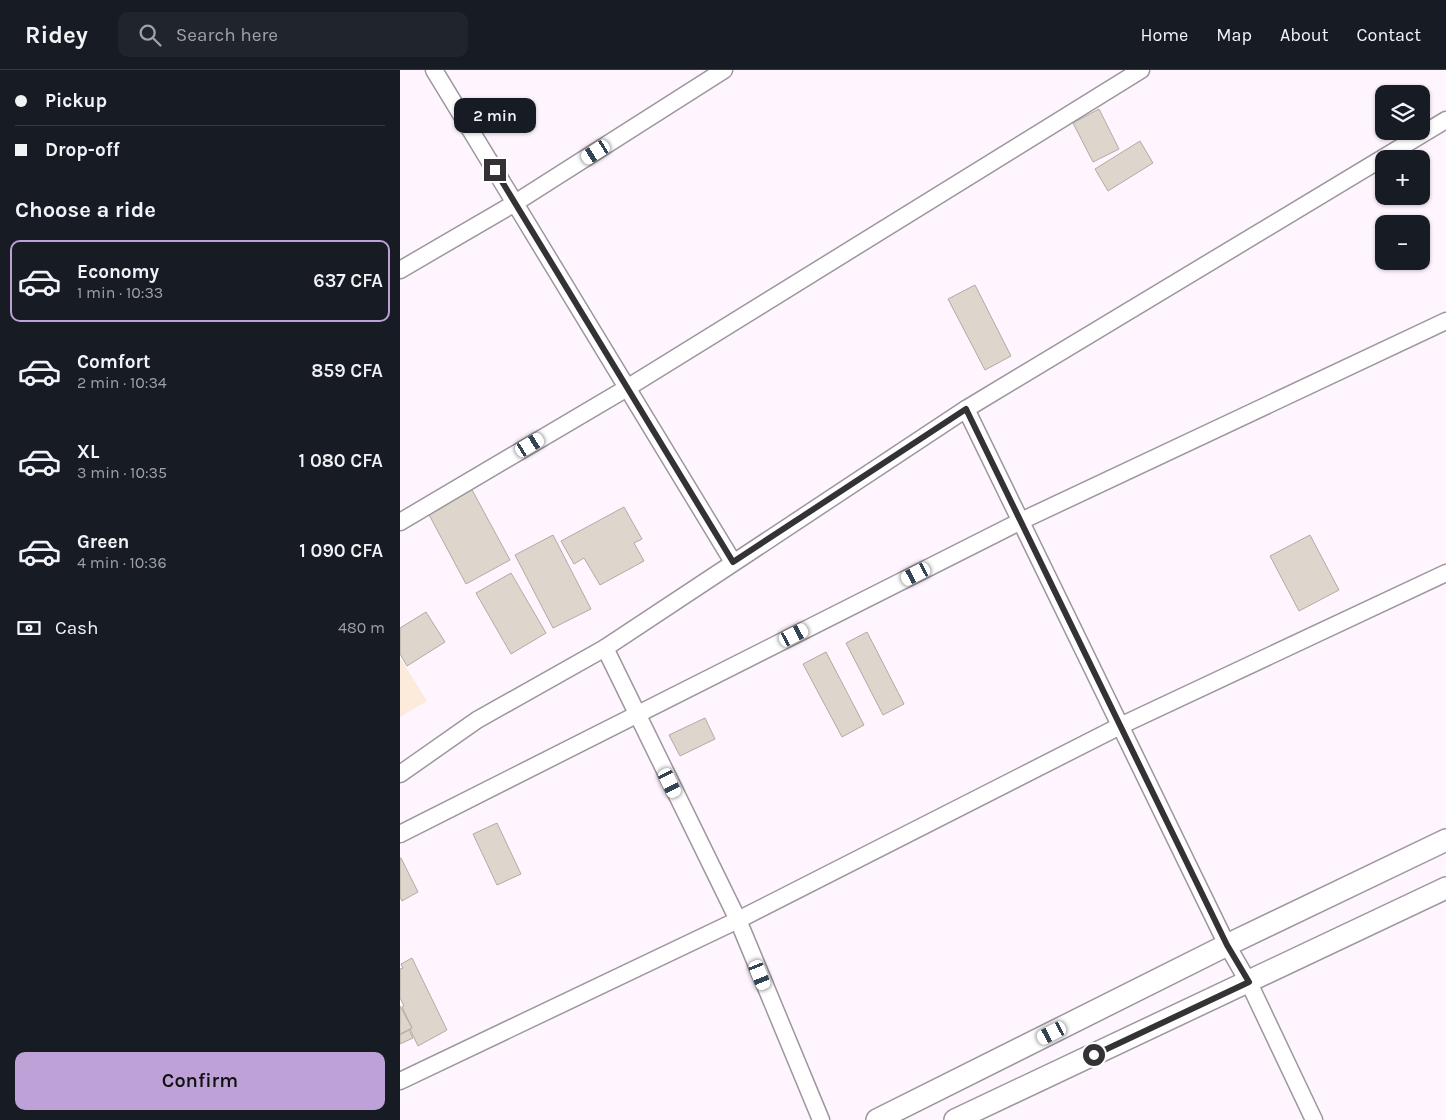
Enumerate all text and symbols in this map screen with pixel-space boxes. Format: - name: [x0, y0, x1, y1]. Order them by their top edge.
- search box: [118, 12, 468, 57]
- text: Ridey: [25, 21, 88, 49]
- icon: search: [136, 21, 164, 49]
- text: Search here: [176, 24, 278, 46]
- text: Home: [1140, 24, 1188, 46]
- text: Map: [1216, 24, 1252, 46]
- text: About: [1280, 24, 1329, 46]
- text: Contact: [1357, 24, 1421, 46]
- map controls: [1375, 85, 1430, 270]
- button: layers: [1375, 85, 1430, 140]
- text: Pickup: [45, 90, 107, 112]
- callout: 2 min: [454, 98, 536, 132]
- text: 2 min: [473, 106, 517, 125]
- car: [579, 138, 612, 166]
- text: Drop-off: [45, 139, 120, 161]
- button: +: [1375, 150, 1430, 205]
- route end: [484, 159, 506, 181]
- text: Choose a ride: [15, 197, 156, 223]
- button: −: [1375, 215, 1430, 270]
- icon: car: [17, 259, 62, 304]
- text: Economy: [77, 261, 159, 283]
- text: 637 CFA: [313, 270, 383, 292]
- text: 1 min · 10:33: [77, 283, 163, 302]
- icon: car: [17, 349, 62, 394]
- text: Comfort: [77, 351, 151, 373]
- text: 859 CFA: [311, 360, 383, 382]
- text: 2 min · 10:34: [77, 373, 167, 392]
- car: [513, 431, 546, 459]
- icon: car: [17, 439, 62, 484]
- text: XL: [77, 441, 99, 463]
- text: 1 080 CFA: [299, 450, 383, 472]
- text: 3 min · 10:35: [77, 463, 167, 482]
- icon: car: [17, 529, 62, 574]
- text: Green: [77, 531, 129, 553]
- text: 1 090 CFA: [299, 540, 383, 562]
- text: 4 min · 10:36: [77, 553, 167, 572]
- car: [899, 561, 932, 587]
- icon: cash: [15, 614, 43, 642]
- text: Cash: [55, 617, 99, 639]
- text: 480 m: [338, 618, 385, 637]
- car: [777, 622, 810, 648]
- car: [656, 766, 683, 800]
- car: [747, 958, 772, 992]
- car: [1035, 1020, 1068, 1046]
- route start: [1083, 1044, 1105, 1066]
- button: Confirm: [15, 1052, 385, 1110]

